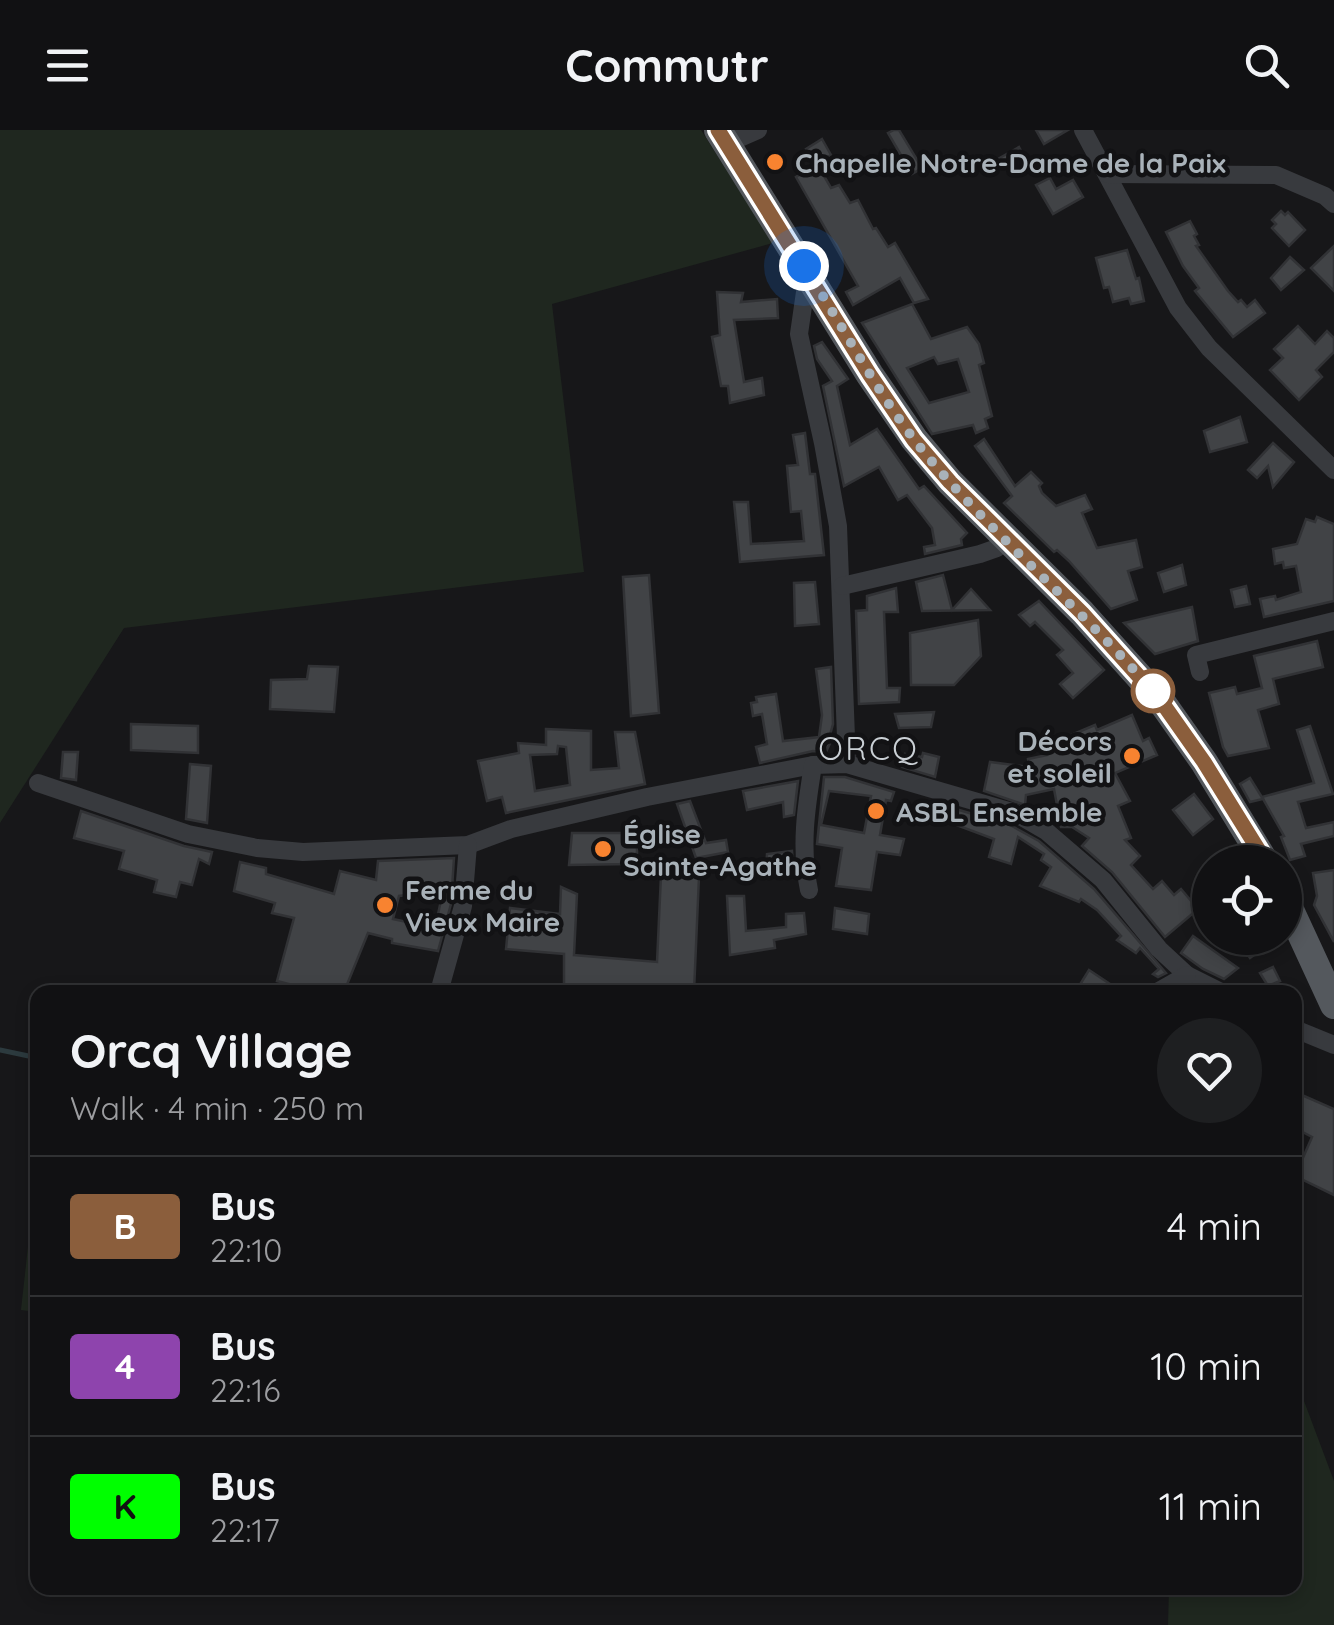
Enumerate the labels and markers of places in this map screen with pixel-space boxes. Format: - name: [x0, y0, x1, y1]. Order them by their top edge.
- place label: Chapelle Notre-Dame de la Paix: [795, 145, 1226, 180]
- marker: Chapelle Notre-Dame de la Paix: [764, 151, 786, 173]
- unlabelled marker: [1132, 670, 1174, 712]
- place label: Décors et soleil: [1007, 723, 1112, 790]
- marker: Décors et soleil: [1121, 745, 1143, 767]
- place label: ASBL Ensemble: [896, 794, 1102, 829]
- marker: ASBL Ensemble: [865, 800, 887, 822]
- place label: Église Sainte-Agathe: [623, 816, 817, 883]
- marker: Église Sainte-Agathe: [592, 838, 614, 860]
- place label: Ferme du Vieux Maire: [405, 872, 560, 939]
- marker: Ferme du Vieux Maire: [374, 894, 396, 916]

